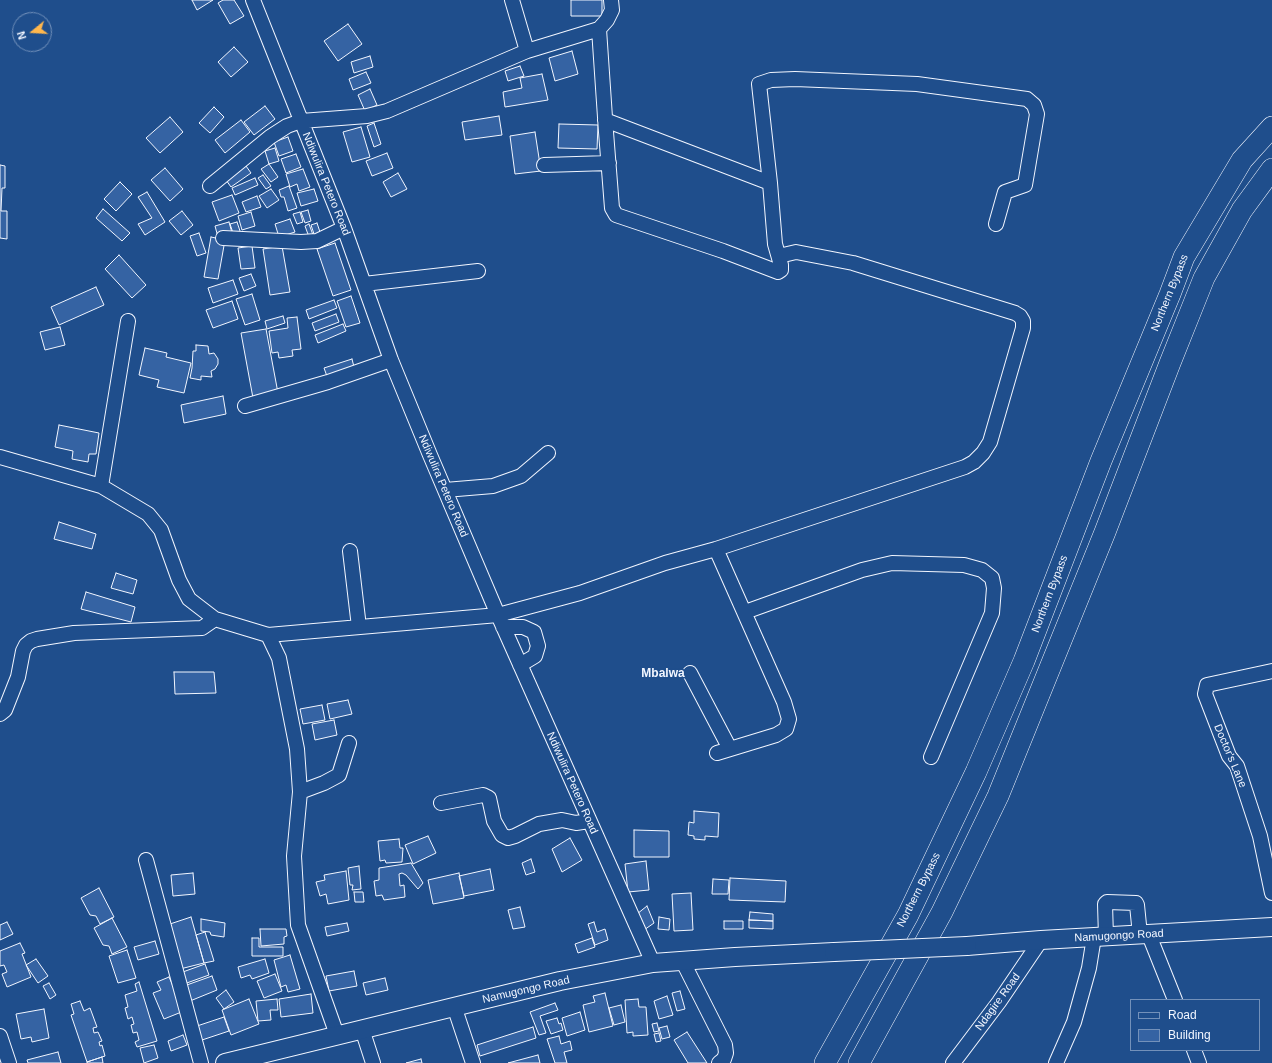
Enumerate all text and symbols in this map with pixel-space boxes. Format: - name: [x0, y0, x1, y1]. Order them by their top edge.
- north arrow: [12, 12, 52, 52]
- text: N: [15, 30, 28, 41]
- street label: Ndiwulira Petero Road: [299, 131, 353, 237]
- street label: Northern Bypass: [1149, 253, 1191, 333]
- street label: Ndiwulira Petero Road: [415, 433, 471, 539]
- street label: Northern Bypass: [1029, 553, 1071, 635]
- district label: Mbalwa: [641, 667, 685, 681]
- street label: Doctor's Lane: [1211, 722, 1249, 790]
- street label: Ndiwulira Petero Road: [544, 730, 600, 836]
- street label: Northern Bypass: [895, 851, 943, 929]
- street label: Namugongo Road: [1074, 927, 1164, 945]
- street label: Ndagire Road: [973, 971, 1023, 1033]
- street label: Namugongo Road: [481, 974, 571, 1006]
- legend: [1130, 999, 1260, 1051]
- text: Road: [1168, 1008, 1197, 1022]
- text: Building: [1168, 1028, 1211, 1042]

